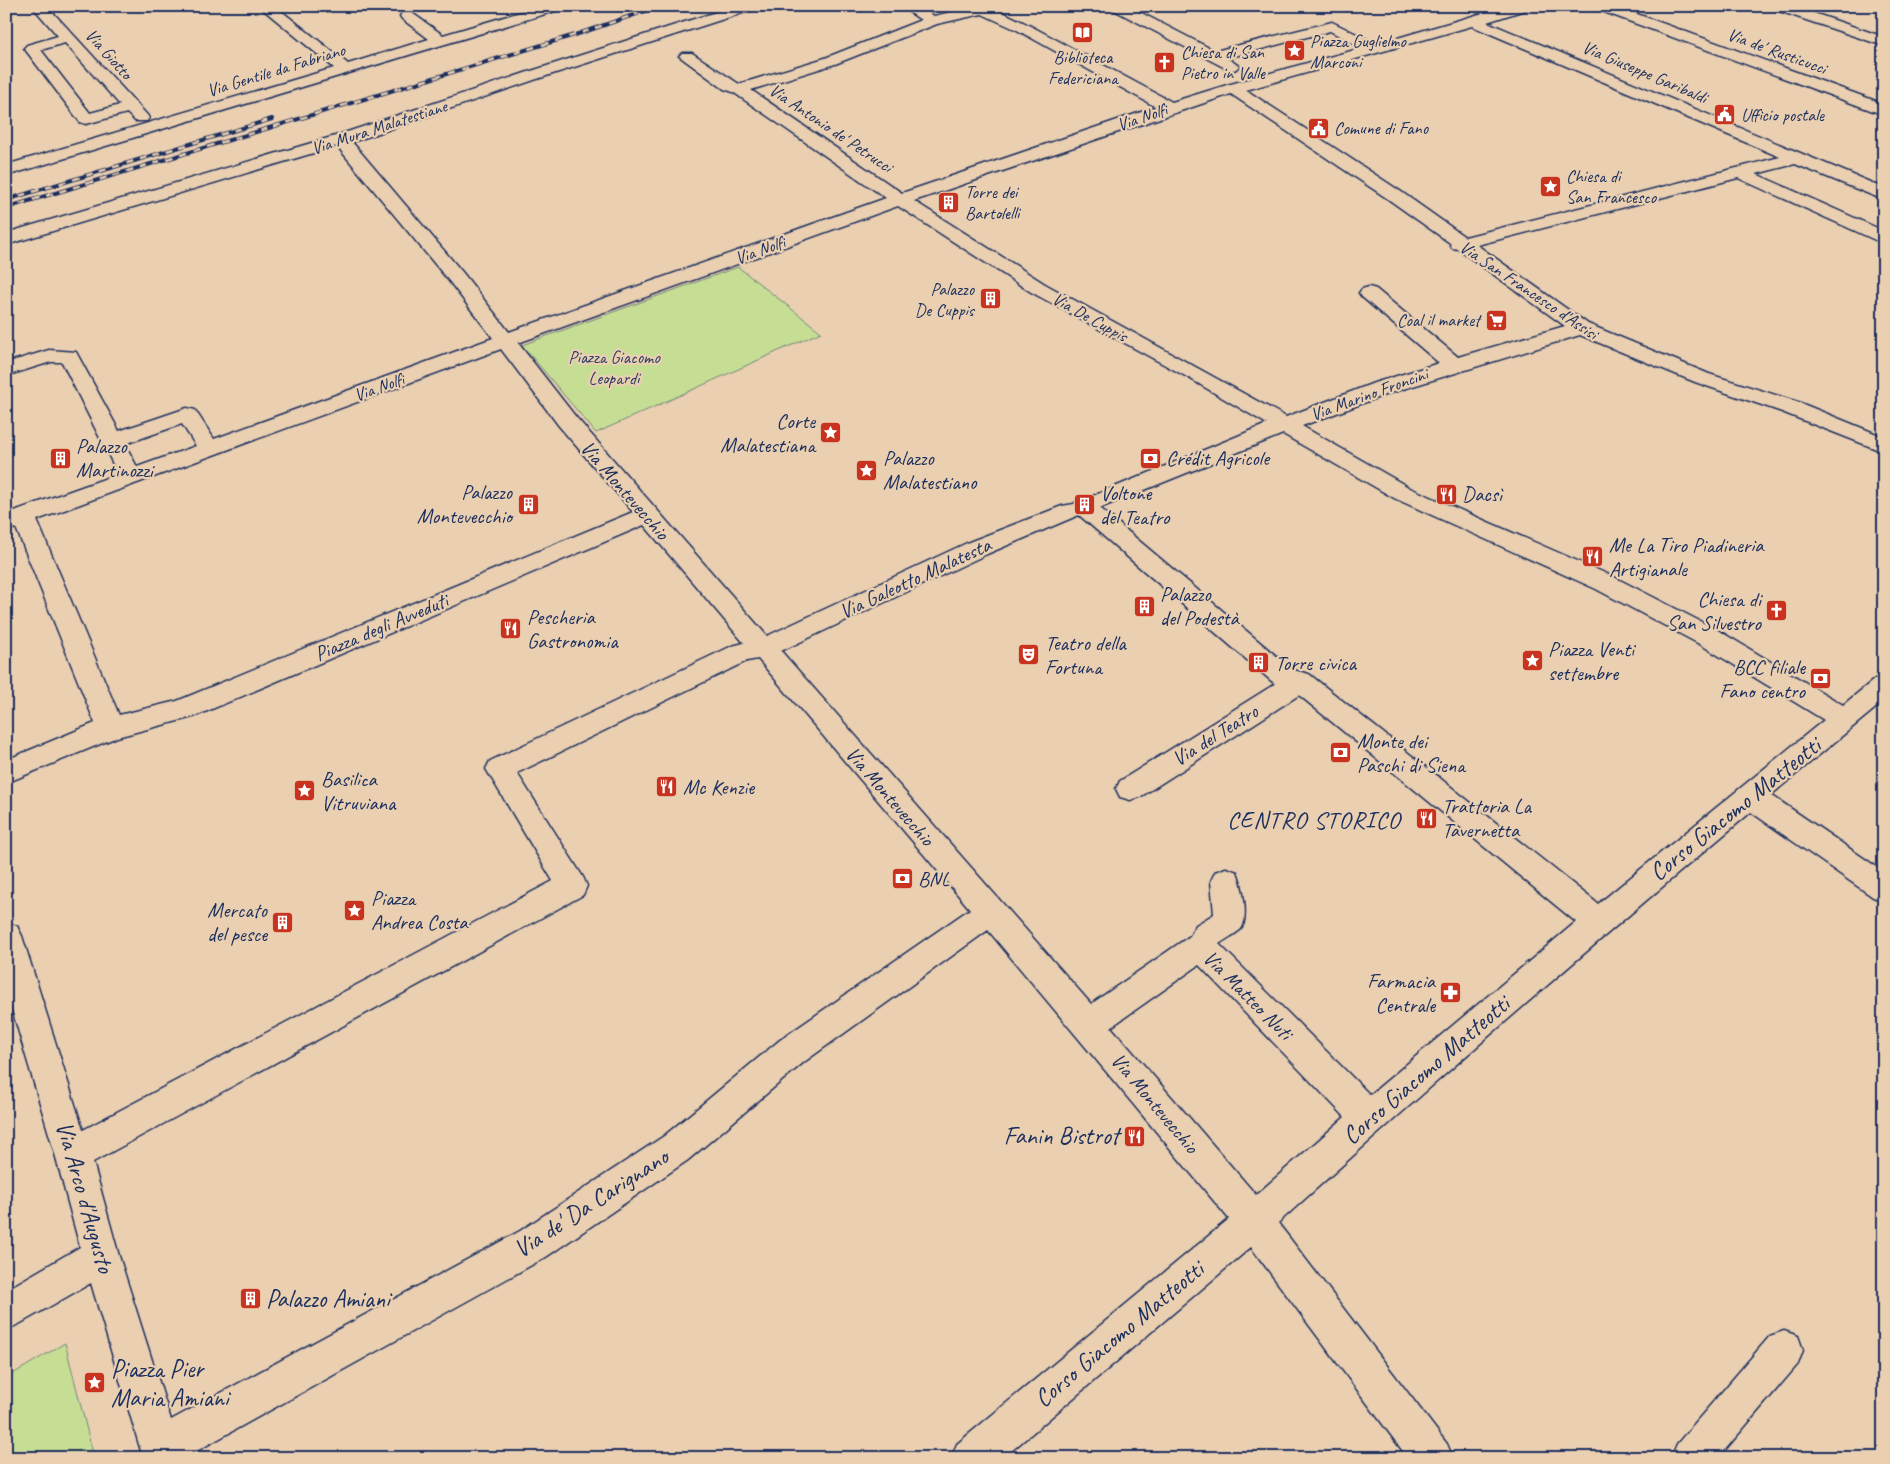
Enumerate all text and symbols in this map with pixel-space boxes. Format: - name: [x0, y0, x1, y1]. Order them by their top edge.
- library icon: Biblioteca Federiciana: [1071, 20, 1095, 44]
- street label: Via de' Rusticucci: [1724, 23, 1832, 80]
- street label: Via Giotto: [81, 24, 139, 85]
- place label: Piazza Guglielmo Marconi: [1310, 30, 1407, 73]
- street label: Via Giuseppe Garibaldi: [1579, 36, 1713, 109]
- street label: Via Gentile da Fabriano: [204, 38, 349, 101]
- place icon: Piazza Guglielmo Marconi: [1282, 39, 1306, 63]
- place label: Chiesa di San Pietro in Valle: [1181, 41, 1266, 84]
- place label: Biblioteca Federiciana: [1048, 46, 1119, 89]
- church icon: Chiesa di San Pietro in Valle: [1153, 50, 1177, 74]
- street label: Via Antonio de' Petrucci: [765, 79, 899, 179]
- street label: Via Mura Malatestiane: [308, 94, 451, 159]
- street label: Via Nolfi: [1114, 98, 1172, 136]
- public building icon: Ufficio postale: [1713, 103, 1737, 127]
- place label: Ufficio postale: [1741, 104, 1825, 126]
- public building icon: Comune di Fano: [1306, 116, 1330, 140]
- place label: Comune di Fano: [1334, 117, 1430, 139]
- place label: Chiesa di San Francesco: [1566, 165, 1658, 208]
- place icon: Chiesa di San Francesco: [1538, 174, 1562, 198]
- place label: Torre dei Bartolelli: [965, 181, 1022, 224]
- building icon: Torre dei Bartolelli: [937, 190, 961, 214]
- street label: Via Nolfi: [732, 230, 790, 269]
- street label: Via San Francesco d'Assisi: [1456, 236, 1604, 346]
- place label: Palazzo De Cuppis: [915, 278, 976, 321]
- building icon: Palazzo De Cuppis: [978, 287, 1002, 311]
- street label: Via De Cuppis: [1048, 287, 1133, 348]
- supermarket icon: Coal il market: [1484, 308, 1508, 332]
- place label: Coal il market: [1397, 309, 1483, 331]
- park label: Piazza Giacomo Leopardi: [568, 346, 661, 389]
- street label: Via Marino Froncini: [1307, 362, 1433, 425]
- street label: Via Nolfi: [351, 367, 409, 406]
- place label: Corte Malatestiana: [720, 408, 817, 458]
- place icon: Corte Malatestiana: [819, 421, 843, 445]
- place label: Palazzo Martinozzi: [76, 433, 156, 483]
- street label: Via Montevecchio: [575, 435, 676, 546]
- place label: Palazzo Malatestiano: [883, 445, 978, 495]
- place label: Crédit Agricole: [1166, 445, 1271, 471]
- building icon: Palazzo Martinozzi: [48, 446, 72, 470]
- bank icon: Crédit Agricole: [1138, 446, 1162, 470]
- place icon: Palazzo Malatestiano: [855, 458, 879, 482]
- place label: Palazzo Montevecchio: [417, 479, 515, 529]
- place label: Voltone del Teatro: [1100, 480, 1171, 530]
- place label: Dacsì: [1462, 481, 1504, 507]
- restaurant icon: Dacsì: [1434, 482, 1458, 506]
- building icon: Palazzo Montevecchio: [516, 492, 540, 516]
- building icon: Voltone del Teatro: [1072, 493, 1096, 517]
- street label: Via Galeotto Malatesta: [835, 531, 997, 625]
- place label: Me La Tiro Piadineria Artigianale: [1609, 532, 1765, 582]
- restaurant icon: Me La Tiro Piadineria Artigianale: [1581, 545, 1605, 569]
- place label: Palazzo del Podestà: [1160, 581, 1240, 631]
- street label: Piazza degli Avveduti: [310, 586, 454, 667]
- place label: Chiesa di San Silvestro: [1667, 586, 1764, 636]
- building icon: Palazzo del Podestà: [1132, 594, 1156, 618]
- church icon: Chiesa di San Silvestro: [1765, 599, 1789, 623]
- place label: Pescheria Gastronomia: [527, 604, 619, 654]
- restaurant icon: Pescheria Gastronomia: [499, 617, 523, 641]
- place label: Teatro della Fortuna: [1045, 630, 1127, 680]
- place label: Piazza Venti settembre: [1548, 636, 1637, 686]
- theatre icon: Teatro della Fortuna: [1017, 643, 1041, 667]
- place icon: Piazza Venti settembre: [1520, 649, 1544, 673]
- place label: Torre civica: [1275, 650, 1357, 676]
- building icon: Torre civica: [1247, 651, 1271, 675]
- place label: BCC filiale Fano centro: [1719, 654, 1807, 704]
- bank icon: BCC filiale Fano centro: [1809, 667, 1833, 691]
- street label: Via del Teatro: [1167, 698, 1264, 772]
- place label: Monte dei Paschi di Siena: [1357, 728, 1467, 778]
- street label: Corso Giacomo Matteotti: [1643, 728, 1830, 888]
- street label: Via Montevecchio: [840, 741, 941, 852]
- bank icon: Monte dei Paschi di Siena: [1329, 741, 1353, 765]
- place label: Basilica Vitruviana: [321, 766, 397, 816]
- place label: Mc Kenzie: [683, 774, 755, 800]
- restaurant icon: Mc Kenzie: [655, 775, 679, 799]
- place icon: Basilica Vitruviana: [293, 779, 317, 803]
- place label: Trattoria La Tavernetta: [1442, 793, 1533, 843]
- district label: CENTRO STORICO: [1227, 805, 1403, 835]
- restaurant icon: Trattoria La Tavernetta: [1414, 806, 1438, 830]
- place label: BNL: [918, 866, 950, 892]
- bank icon: BNL: [890, 867, 914, 891]
- place label: Piazza Andrea Costa: [371, 885, 469, 935]
- place label: Mercato del pesce: [207, 897, 269, 947]
- place icon: Piazza Andrea Costa: [343, 898, 367, 922]
- building icon: Mercato del pesce: [271, 910, 295, 934]
- street label: Via Matteo Nuti: [1198, 945, 1300, 1047]
- place label: Farmacia Centrale: [1367, 968, 1437, 1018]
- pharmacy icon: Farmacia Centrale: [1439, 981, 1463, 1005]
- street label: Corso Giacomo Matteotti: [1336, 986, 1519, 1152]
- street label: Via Montevecchio: [1106, 1048, 1205, 1160]
- street label: Via Arco d'Augusto: [48, 1118, 122, 1278]
- place label: Fanin Bistrot: [1004, 1120, 1123, 1152]
- restaurant icon: Fanin Bistrot: [1123, 1124, 1147, 1148]
- street label: Via de' Da Carignano: [508, 1139, 677, 1265]
- street label: Corso Giacomo Matteotti: [1028, 1252, 1213, 1414]
- place label: Palazzo Amiani: [266, 1283, 393, 1315]
- building icon: Palazzo Amiani: [238, 1287, 262, 1311]
- place label: Piazza Pier Maria Amiani: [111, 1353, 232, 1414]
- place icon: Piazza Pier Maria Amiani: [83, 1371, 107, 1395]

